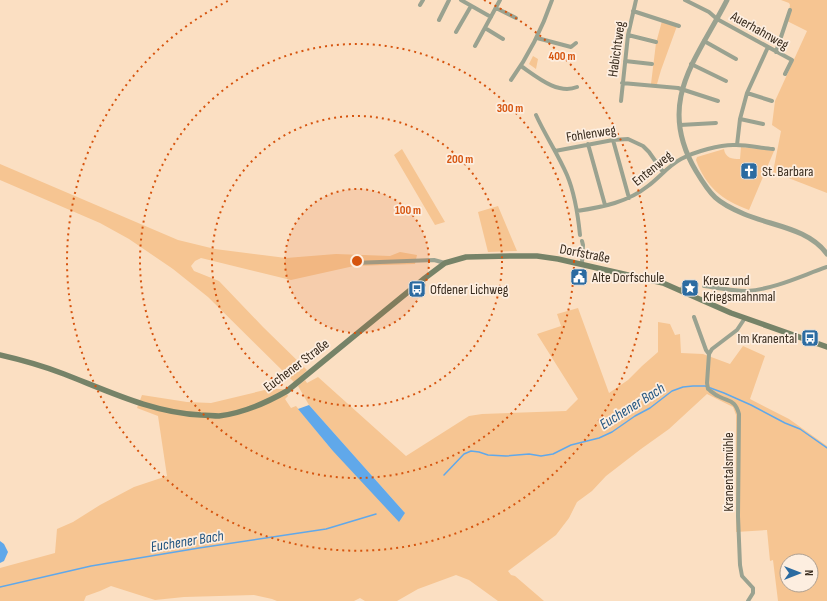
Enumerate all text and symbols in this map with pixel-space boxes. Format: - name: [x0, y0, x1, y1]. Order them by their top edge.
- street label: Auerhahnweg: [727, 7, 792, 54]
- street label: Habichtweg: [604, 20, 629, 78]
- text: 400 m: [549, 49, 575, 64]
- text: 300 m: [497, 101, 523, 116]
- street label: Fohlenweg: [565, 121, 618, 146]
- street label: Entenweg: [629, 147, 676, 190]
- text: 200 m: [447, 152, 473, 167]
- church icon: St. Barbara: [739, 161, 759, 181]
- place label: St. Barbara: [762, 163, 813, 180]
- text: 100 m: [395, 203, 421, 218]
- street label: Dorfstraße: [558, 240, 612, 267]
- centre of rings: [350, 254, 364, 268]
- public building icon: Alte Dorfschule: [569, 267, 589, 287]
- place label: Alte Dorfschule: [591, 269, 664, 286]
- place label: Kreuz und Kriegsmahnmal: [703, 272, 775, 305]
- place icon: Kreuz und Kriegsmahnmal: [680, 278, 700, 298]
- bus stop icon: Ofdener Lichweg: [407, 279, 427, 299]
- place label: Ofdener Lichweg: [430, 281, 509, 298]
- bus stop icon: Im Kranental: [800, 328, 820, 348]
- place label: Im Kranental: [738, 330, 797, 347]
- street label: Euchener Straße: [260, 335, 332, 396]
- water label: Euchener Bach: [596, 379, 669, 434]
- street label: Kranentalsmühle: [720, 432, 737, 512]
- water label: Euchener Bach: [149, 526, 225, 557]
- north arrow: [779, 553, 819, 593]
- text: N: [802, 570, 815, 576]

